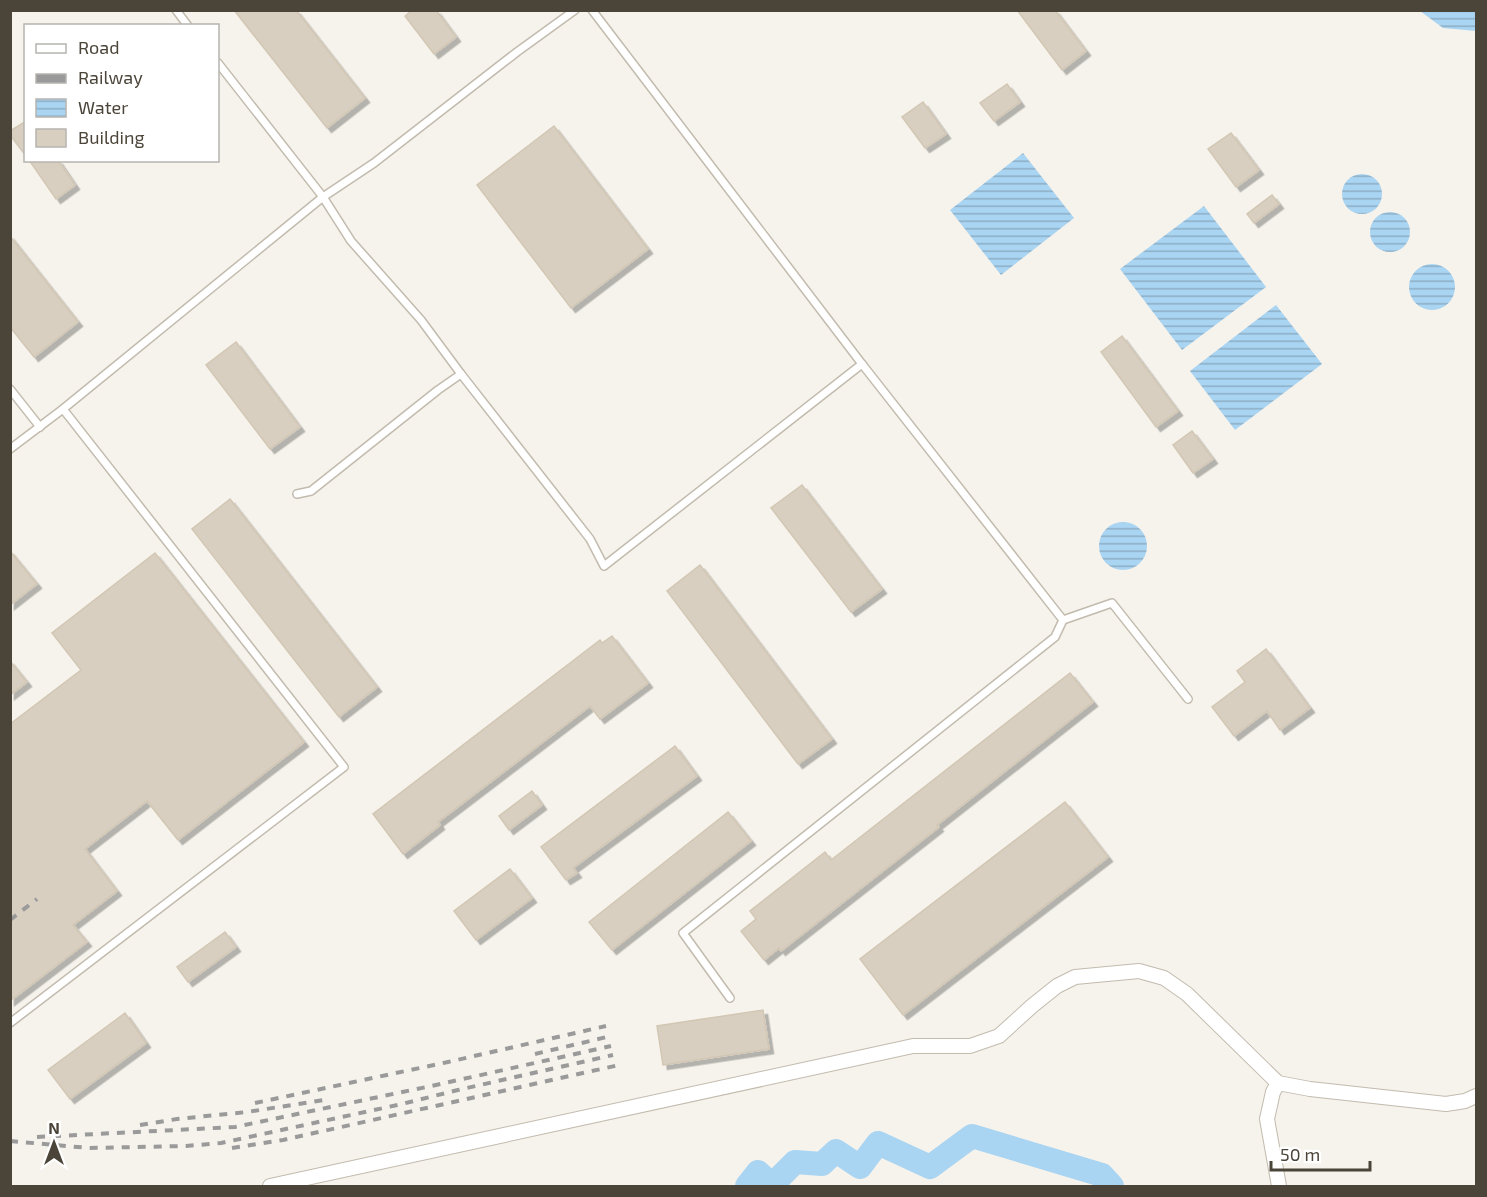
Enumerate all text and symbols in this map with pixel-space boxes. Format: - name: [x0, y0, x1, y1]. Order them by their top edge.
- legend: [24, 24, 219, 162]
- text: Road: [78, 36, 119, 58]
- text: Railway: [78, 66, 143, 88]
- text: Water: [78, 96, 128, 118]
- text: Building: [78, 126, 145, 148]
- north arrow: [24, 1113, 84, 1173]
- text: N: [48, 1118, 60, 1137]
- scale bar: [1271, 1134, 1370, 1172]
- text: 50 m: [1280, 1143, 1320, 1165]

